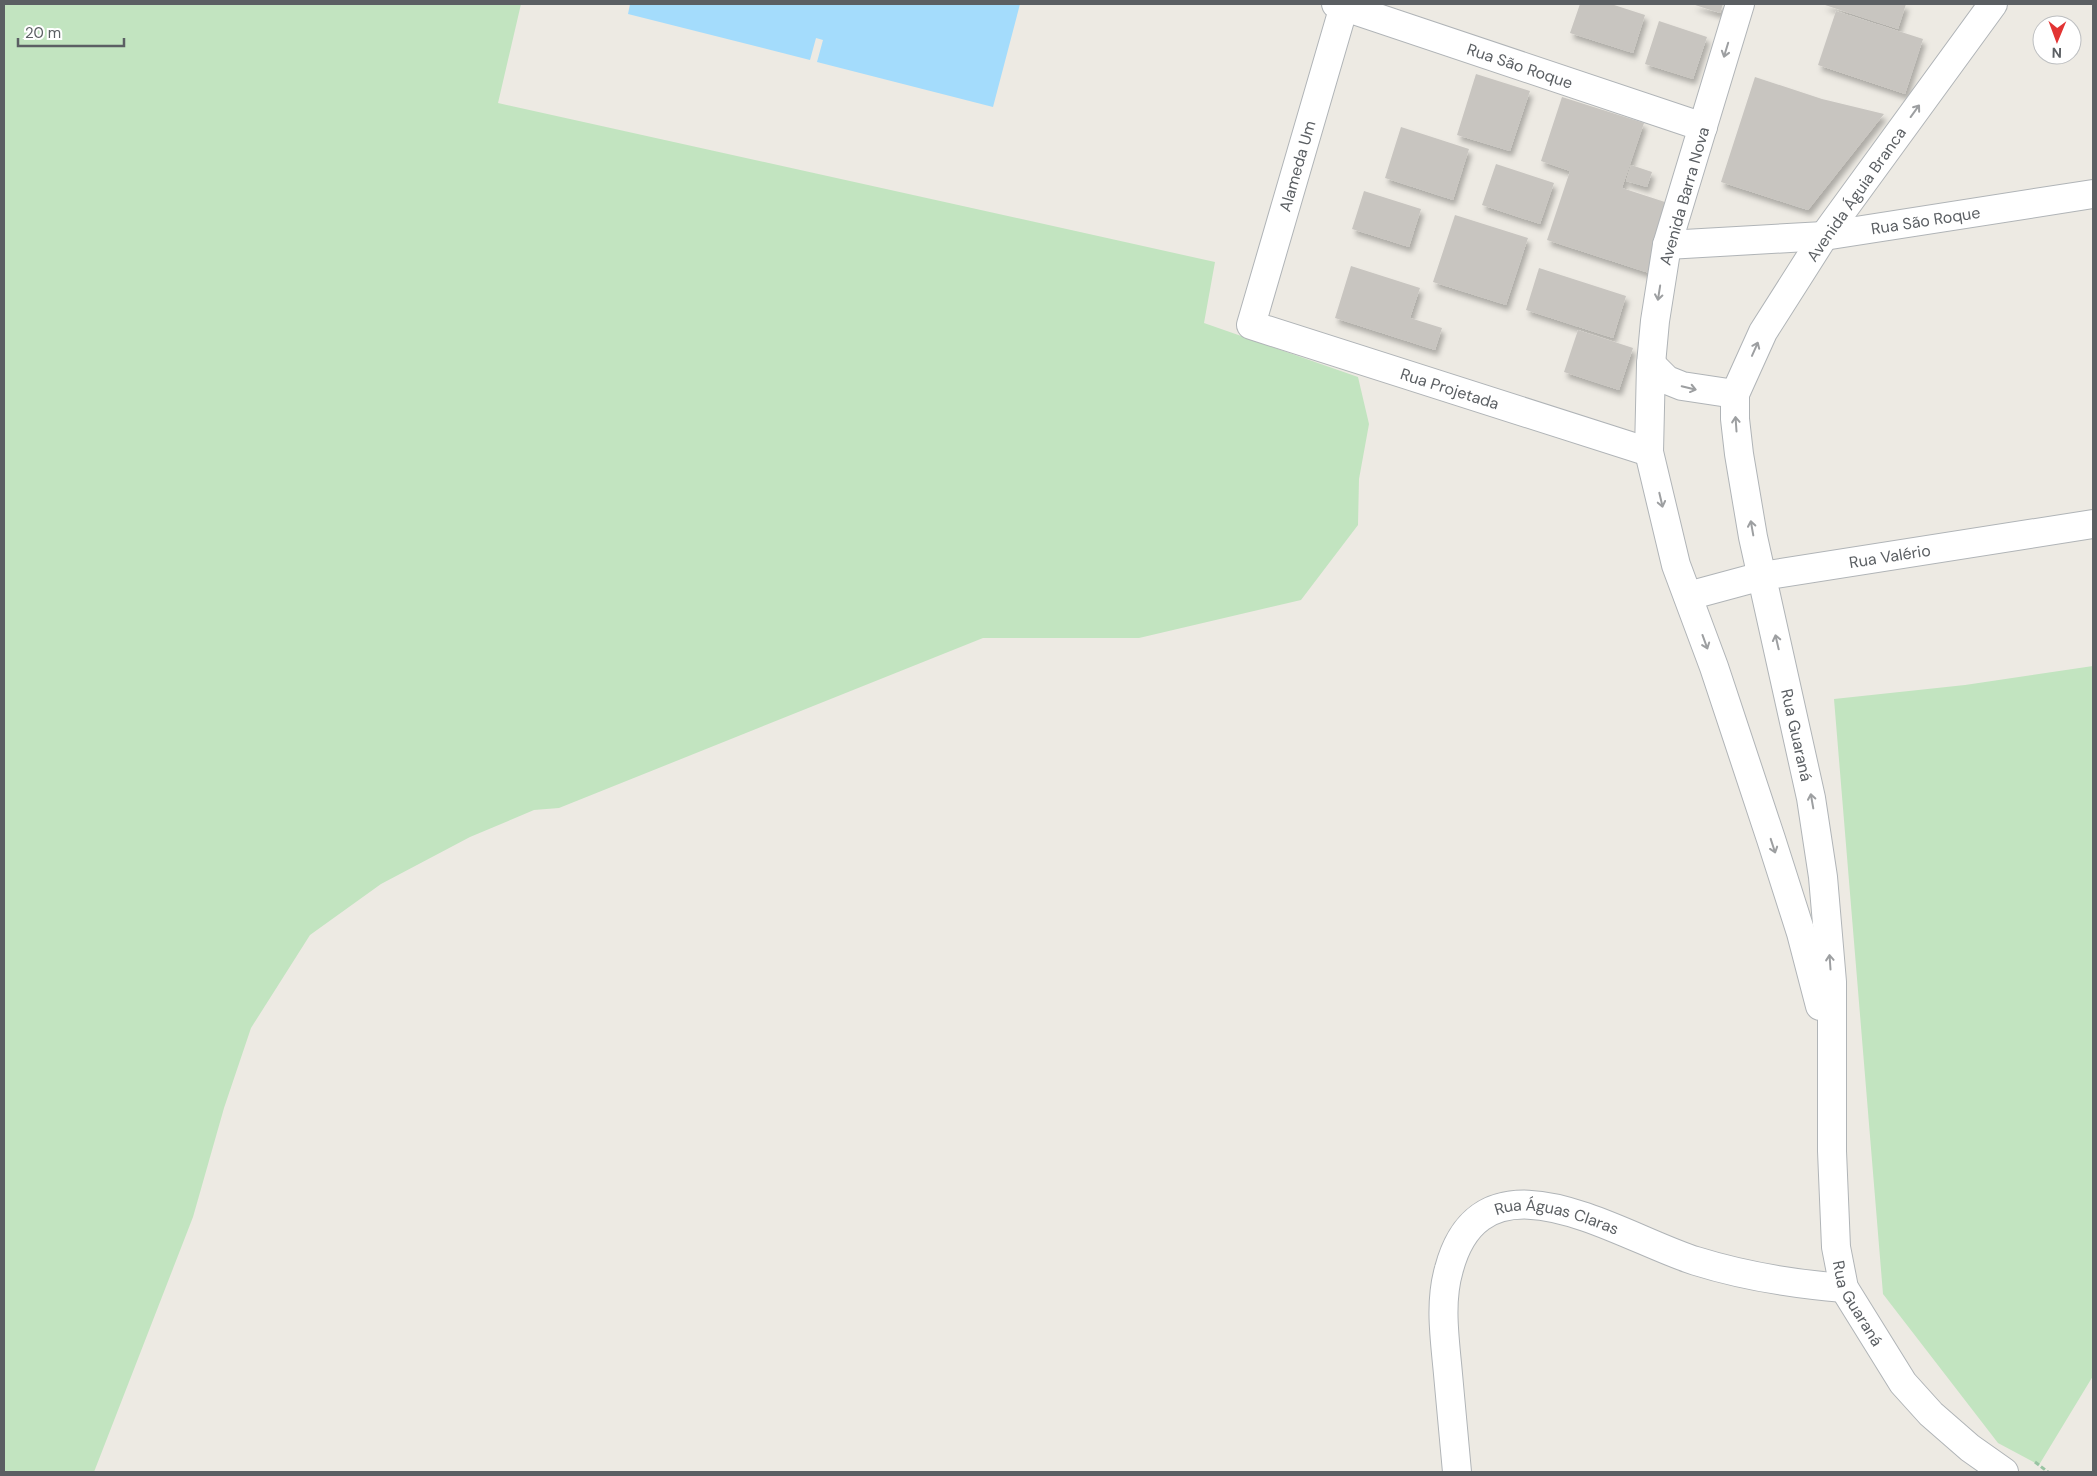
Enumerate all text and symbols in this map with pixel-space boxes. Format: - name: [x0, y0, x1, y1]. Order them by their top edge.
- scale bar: [18, 15, 124, 47]
- north arrow: [2032, 15, 2082, 65]
- text: 20 m: [25, 23, 61, 43]
- street label: Rua São Roque: [1464, 39, 1575, 94]
- one-way arrow: [1721, 42, 1731, 58]
- text: N: [2052, 44, 2062, 62]
- one-way arrow: [1909, 105, 1920, 119]
- street label: Alameda Um: [1274, 118, 1321, 214]
- street label: Avenida Águia Branca: [1802, 123, 1911, 266]
- street label: Avenida Barra Nova: [1655, 125, 1714, 268]
- street label: Rua São Roque: [1869, 202, 1982, 240]
- one-way arrow: [1654, 285, 1664, 301]
- one-way arrow: [1751, 342, 1761, 357]
- street label: Rua Projetada: [1398, 363, 1502, 415]
- one-way arrow: [1681, 383, 1697, 393]
- one-way arrow: [1731, 416, 1741, 432]
- one-way arrow: [1656, 491, 1666, 507]
- one-way arrow: [1746, 520, 1756, 536]
- street label: Rua Valério: [1848, 540, 1932, 573]
- one-way arrow: [1701, 634, 1710, 649]
- one-way arrow: [1771, 634, 1781, 650]
- street label: Rua Guaraná: [1776, 687, 1817, 783]
- one-way arrow: [1806, 793, 1816, 809]
- one-way arrow: [1769, 838, 1778, 853]
- one-way arrow: [1825, 954, 1835, 970]
- street label: Rua Águas Claras: [1492, 1194, 1622, 1240]
- street label: Rua Guaraná: [1828, 1259, 1888, 1350]

